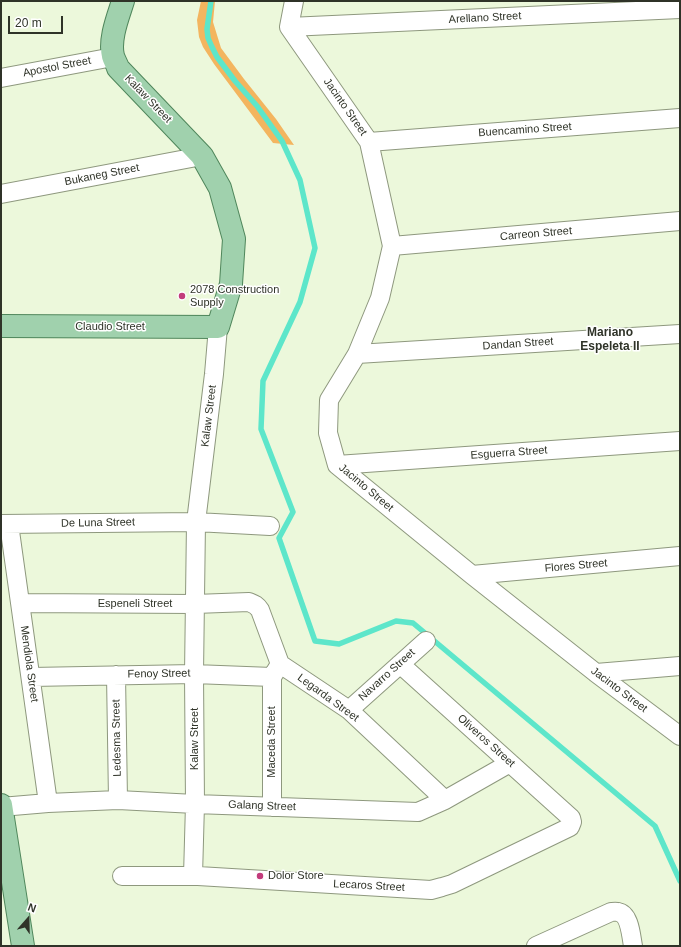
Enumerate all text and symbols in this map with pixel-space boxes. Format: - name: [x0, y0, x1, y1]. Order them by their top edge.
- scale bar: [10, 8, 65, 34]
- street label: Arellano Street: [448, 10, 522, 26]
- text: 20 m: [15, 16, 42, 30]
- street label: Apostol Street: [22, 54, 92, 80]
- street label: Kalaw Street: [122, 72, 174, 126]
- street label: Jacinto Street: [320, 76, 370, 138]
- street label: Buencamino Street: [478, 120, 572, 140]
- street label: Bukaneg Street: [64, 161, 140, 189]
- street label: Carreon Street: [499, 224, 573, 244]
- place label: 2078 Construction Supply: [190, 283, 279, 309]
- marker: 2078 Construction Supply: [177, 291, 187, 301]
- street label: Claudio Street: [75, 320, 145, 334]
- district label: Mariano Espeleta II: [580, 326, 640, 354]
- street label: Dandan Street: [482, 335, 554, 353]
- street label: Kalaw Street: [199, 384, 219, 448]
- street label: Esguerra Street: [470, 444, 548, 462]
- street label: Jacinto Street: [336, 461, 396, 515]
- street label: De Luna Street: [61, 516, 135, 530]
- street label: Flores Street: [544, 557, 608, 575]
- street label: Espeneli Street: [98, 597, 172, 611]
- street label: Mendiola Street: [17, 625, 41, 703]
- street label: Navarro Street: [356, 646, 418, 704]
- street label: Jacinto Street: [588, 664, 650, 716]
- street label: Fenoy Street: [127, 667, 191, 681]
- street label: Legarda Street: [295, 671, 361, 725]
- street label: Ledesma Street: [110, 699, 124, 777]
- street label: Maceda Street: [265, 706, 279, 778]
- street label: Kalaw Street: [188, 708, 202, 770]
- street label: Oliveros Street: [455, 712, 517, 770]
- street label: Galang Street: [228, 798, 296, 814]
- place label: Dolor Store: [268, 869, 324, 883]
- marker: Dolor Store: [255, 871, 265, 881]
- street label: Lecaros Street: [333, 878, 405, 894]
- north arrow: [8, 899, 48, 939]
- text: N: [26, 901, 38, 915]

